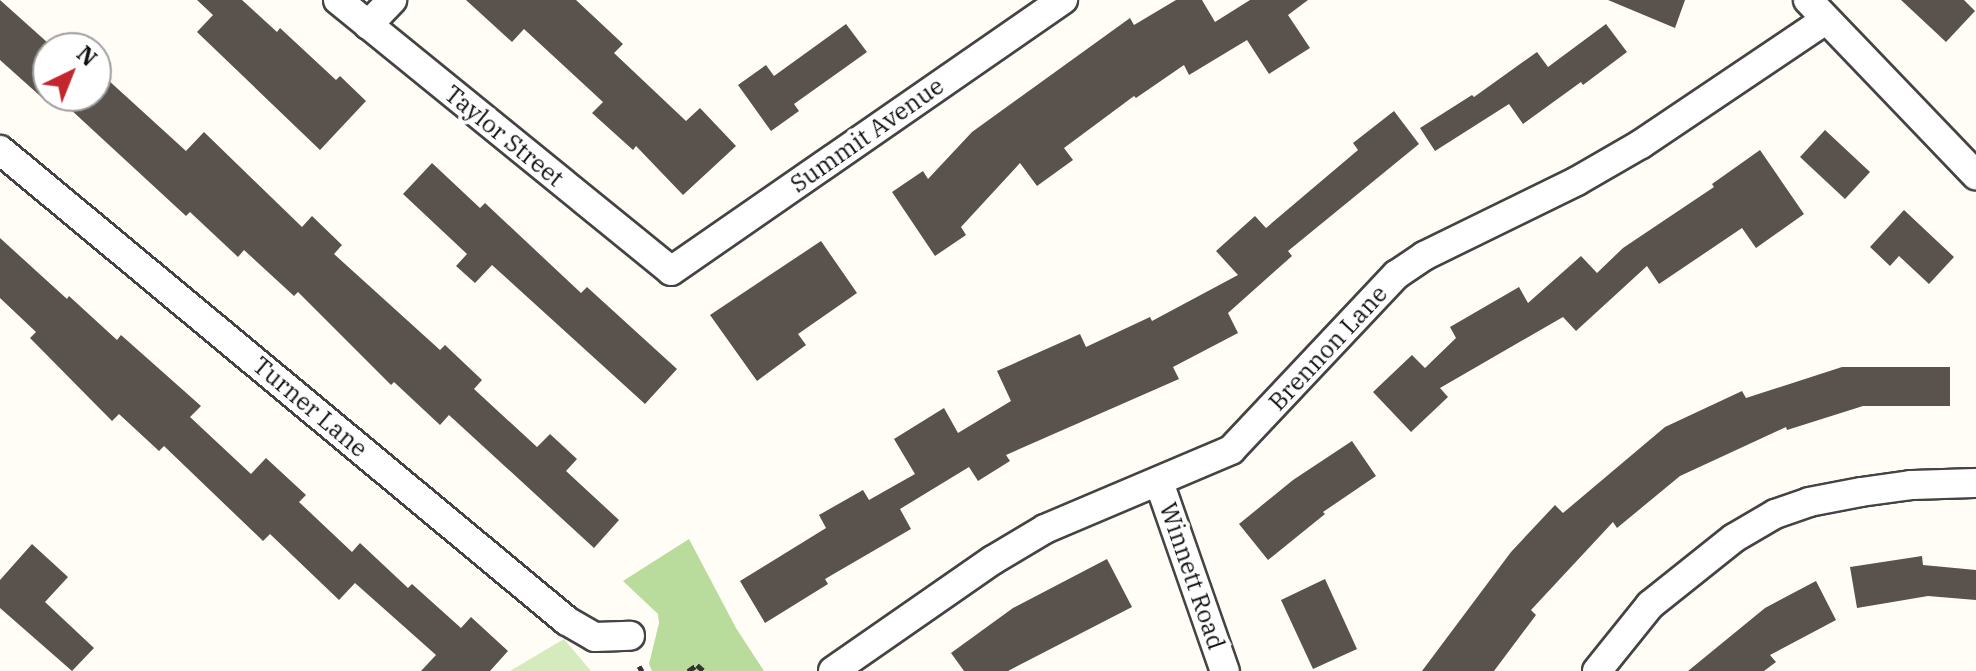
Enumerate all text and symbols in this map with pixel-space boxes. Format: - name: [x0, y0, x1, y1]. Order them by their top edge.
- north arrow: [32, 32, 112, 112]
- text: N: [71, 39, 104, 72]
- street label: Summit Avenue: [785, 71, 949, 199]
- street label: Taylor Street: [439, 79, 569, 193]
- street label: Brennon Lane: [1263, 280, 1393, 416]
- street label: Turner Lane: [247, 351, 373, 463]
- street label: Winnett Road: [1153, 499, 1231, 653]

